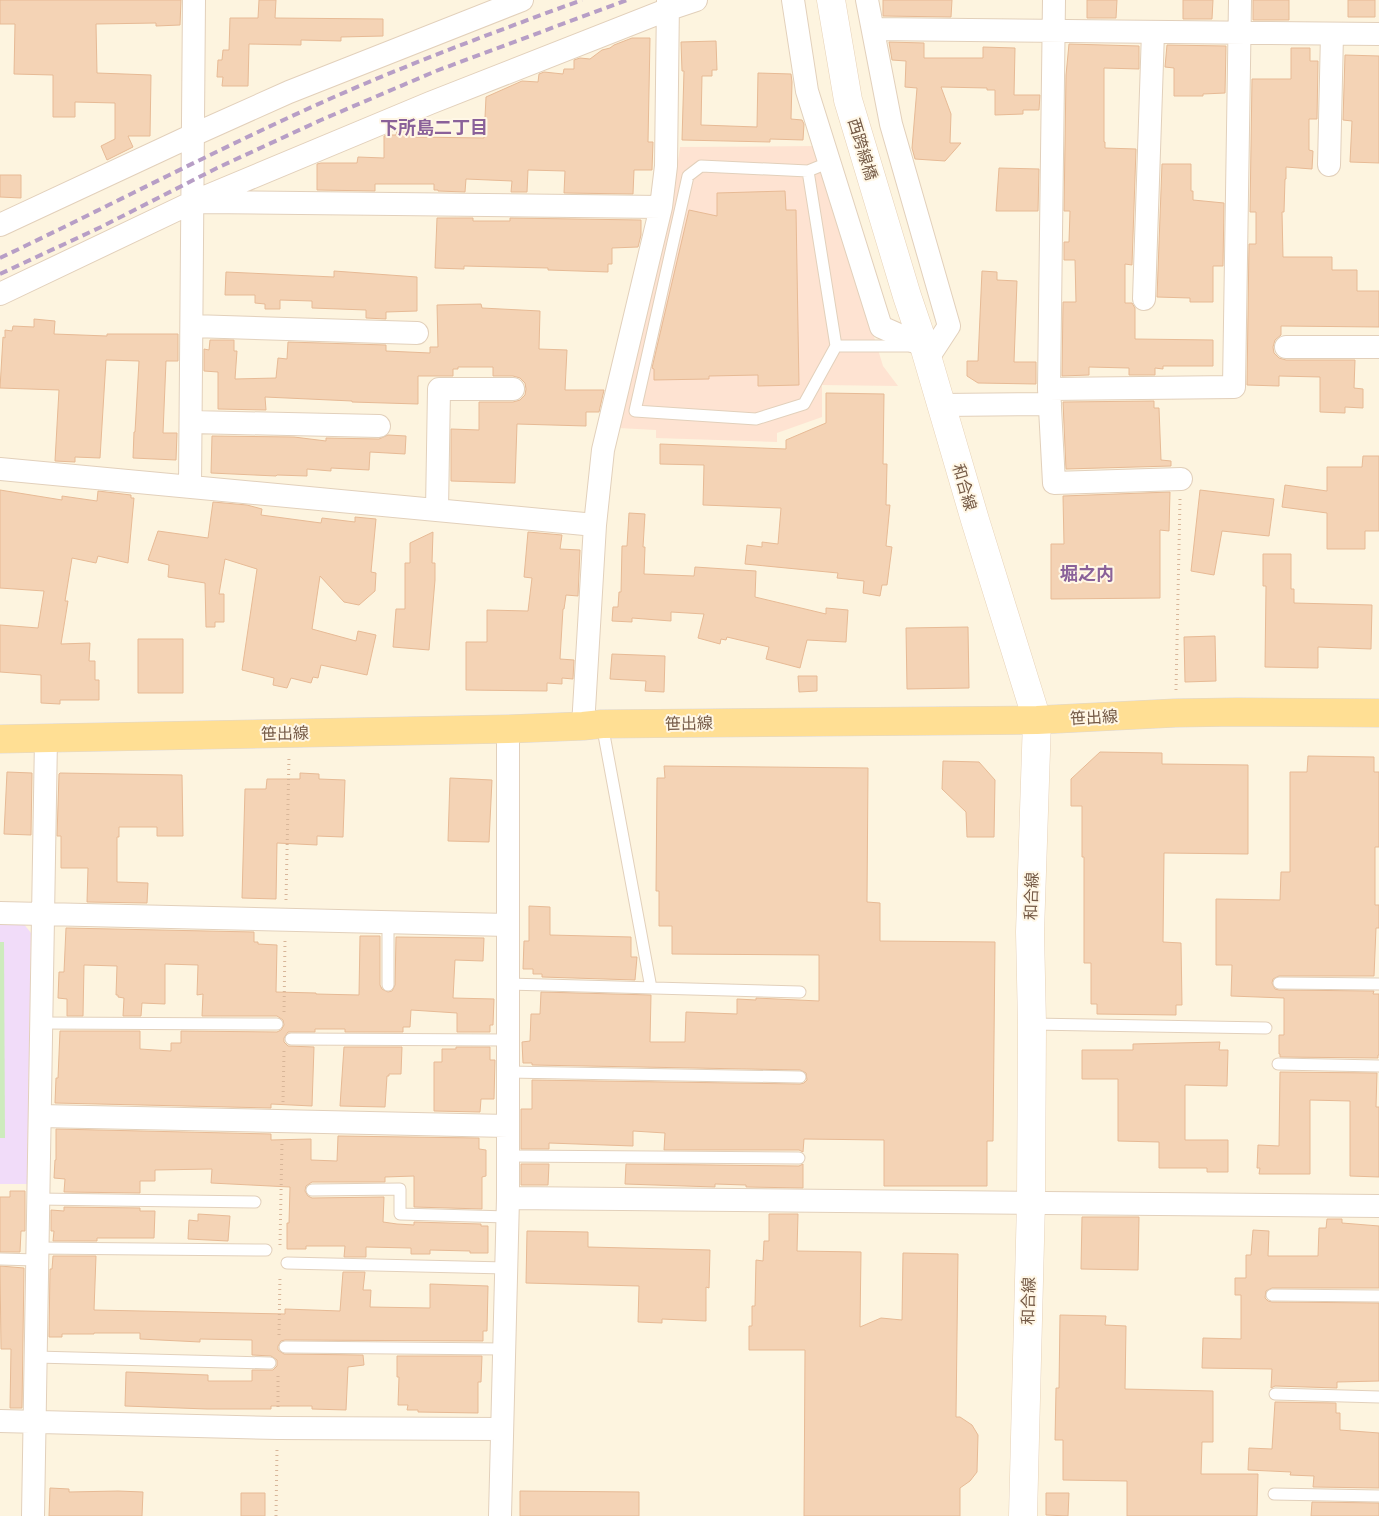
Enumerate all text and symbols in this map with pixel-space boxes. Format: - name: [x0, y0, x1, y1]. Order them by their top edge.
- street label: 西跨線橋: [843, 115, 882, 183]
- district label: 下所島二丁目: [380, 116, 488, 140]
- street label: 和合線: [948, 461, 981, 513]
- district label: 堀之内: [1060, 562, 1114, 586]
- street label: 笹出線: [1070, 706, 1119, 729]
- street label: 笹出線: [665, 713, 713, 734]
- street label: 笹出線: [261, 723, 309, 744]
- street label: 和合線: [1020, 872, 1043, 920]
- street label: 和合線: [1018, 1277, 1039, 1325]

